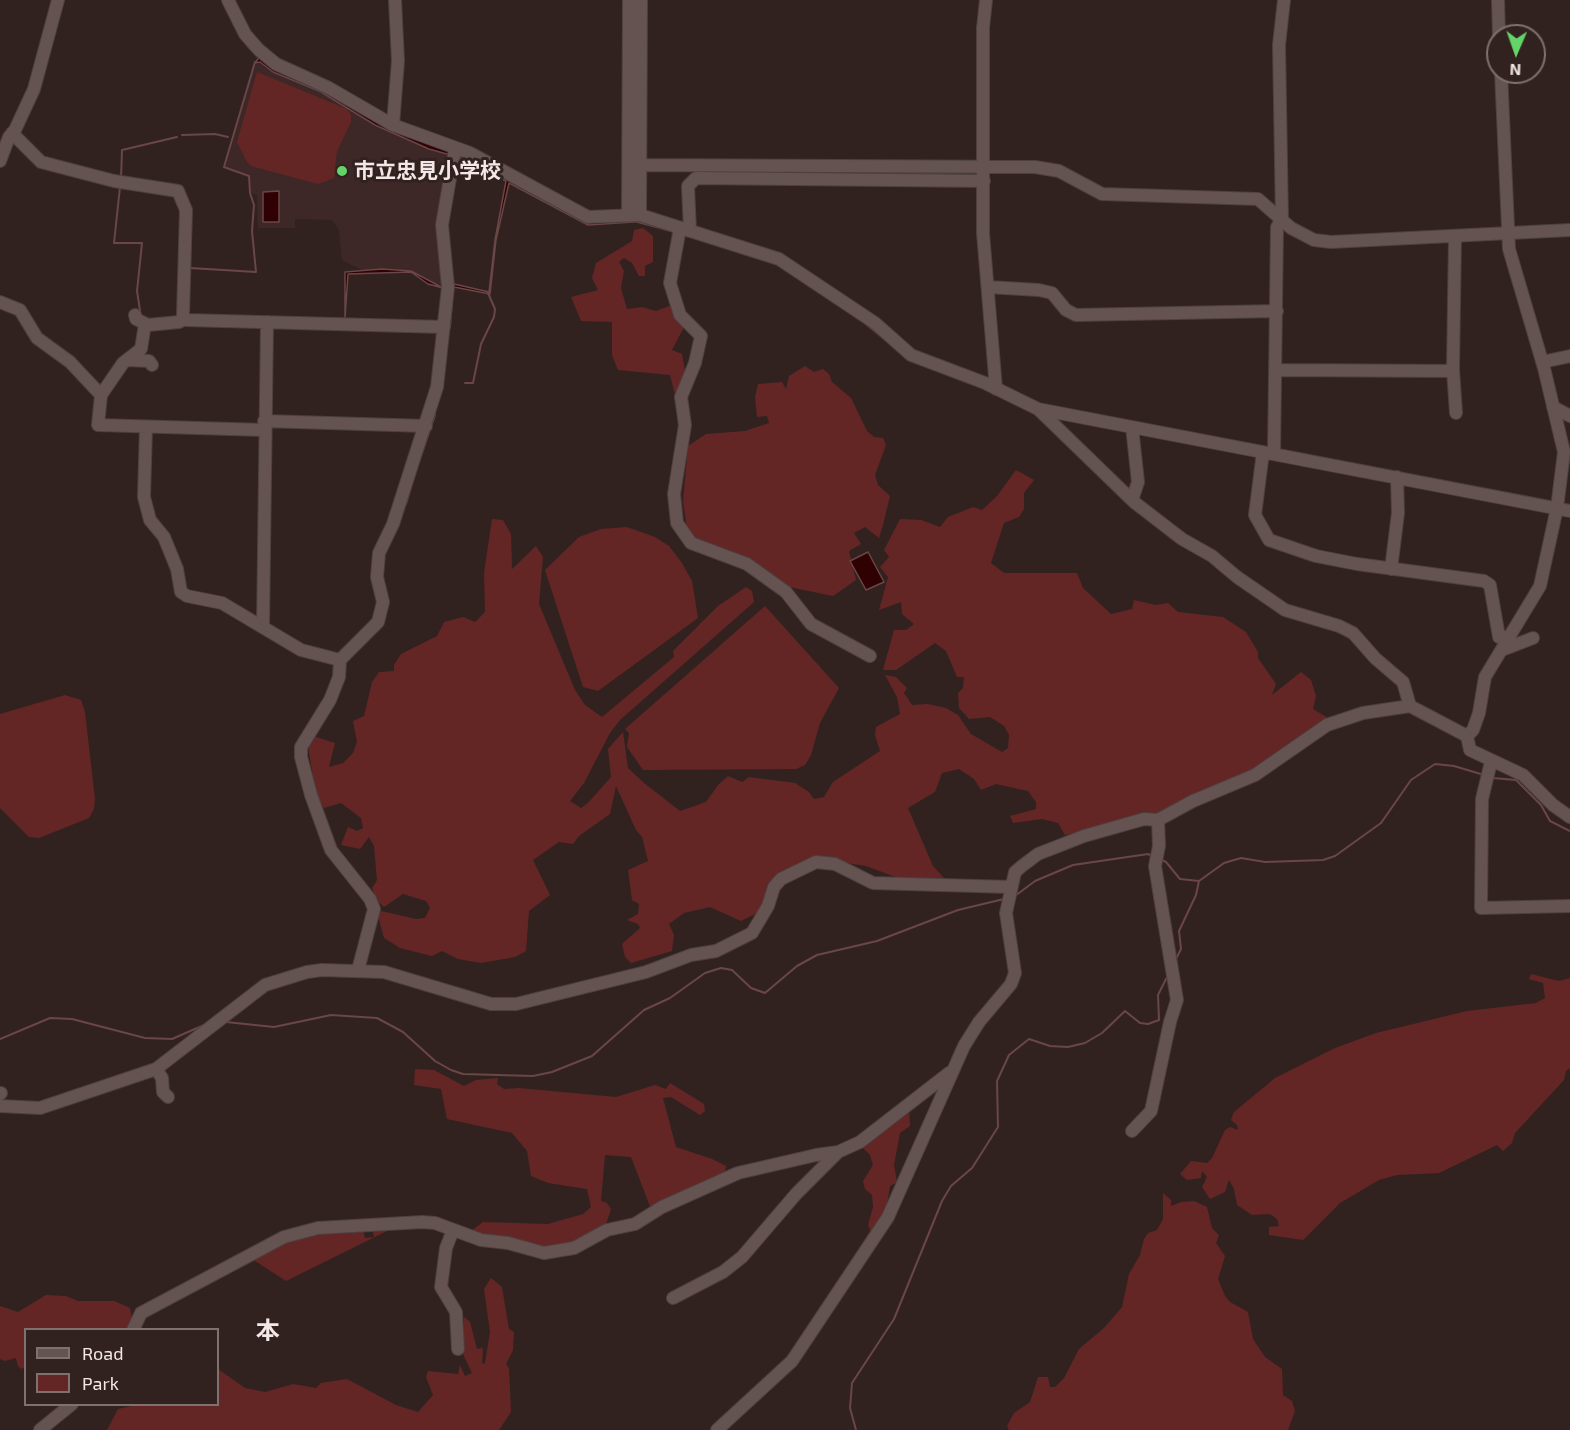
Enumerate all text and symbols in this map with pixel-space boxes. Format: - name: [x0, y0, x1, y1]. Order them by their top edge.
- north arrow: [1486, 24, 1546, 84]
- text: N: [1509, 61, 1522, 80]
- place label: 市立忠見小学校: [354, 158, 501, 184]
- marker: 市立忠見小学校: [335, 164, 349, 178]
- district label: 本: [256, 1317, 280, 1345]
- legend: [24, 1328, 219, 1406]
- text: Road: [82, 1342, 123, 1364]
- text: Park: [82, 1372, 119, 1394]

